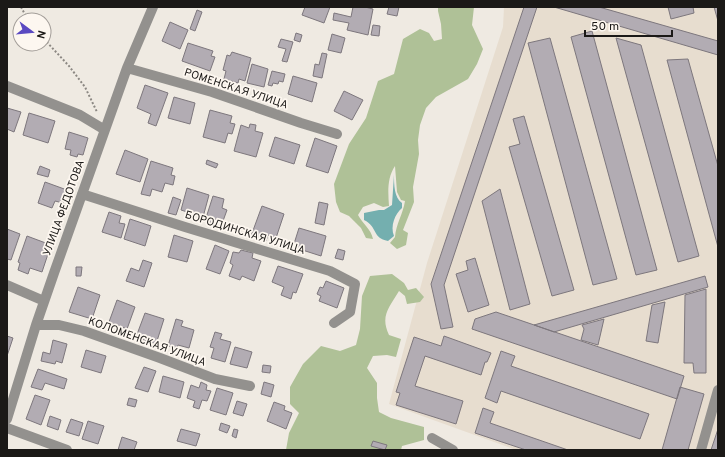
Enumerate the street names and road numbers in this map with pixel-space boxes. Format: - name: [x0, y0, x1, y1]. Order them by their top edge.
- street label: РОМЕНСКАЯ УЛИЦА: [182, 66, 290, 112]
- street label: УЛИЦА ФЕДОТОВА: [40, 158, 88, 258]
- street label: БОРОДИНСКАЯ УЛИЦА: [183, 208, 307, 258]
- street label: КОЛОМЕНСКАЯ УЛИЦА: [86, 314, 208, 370]

